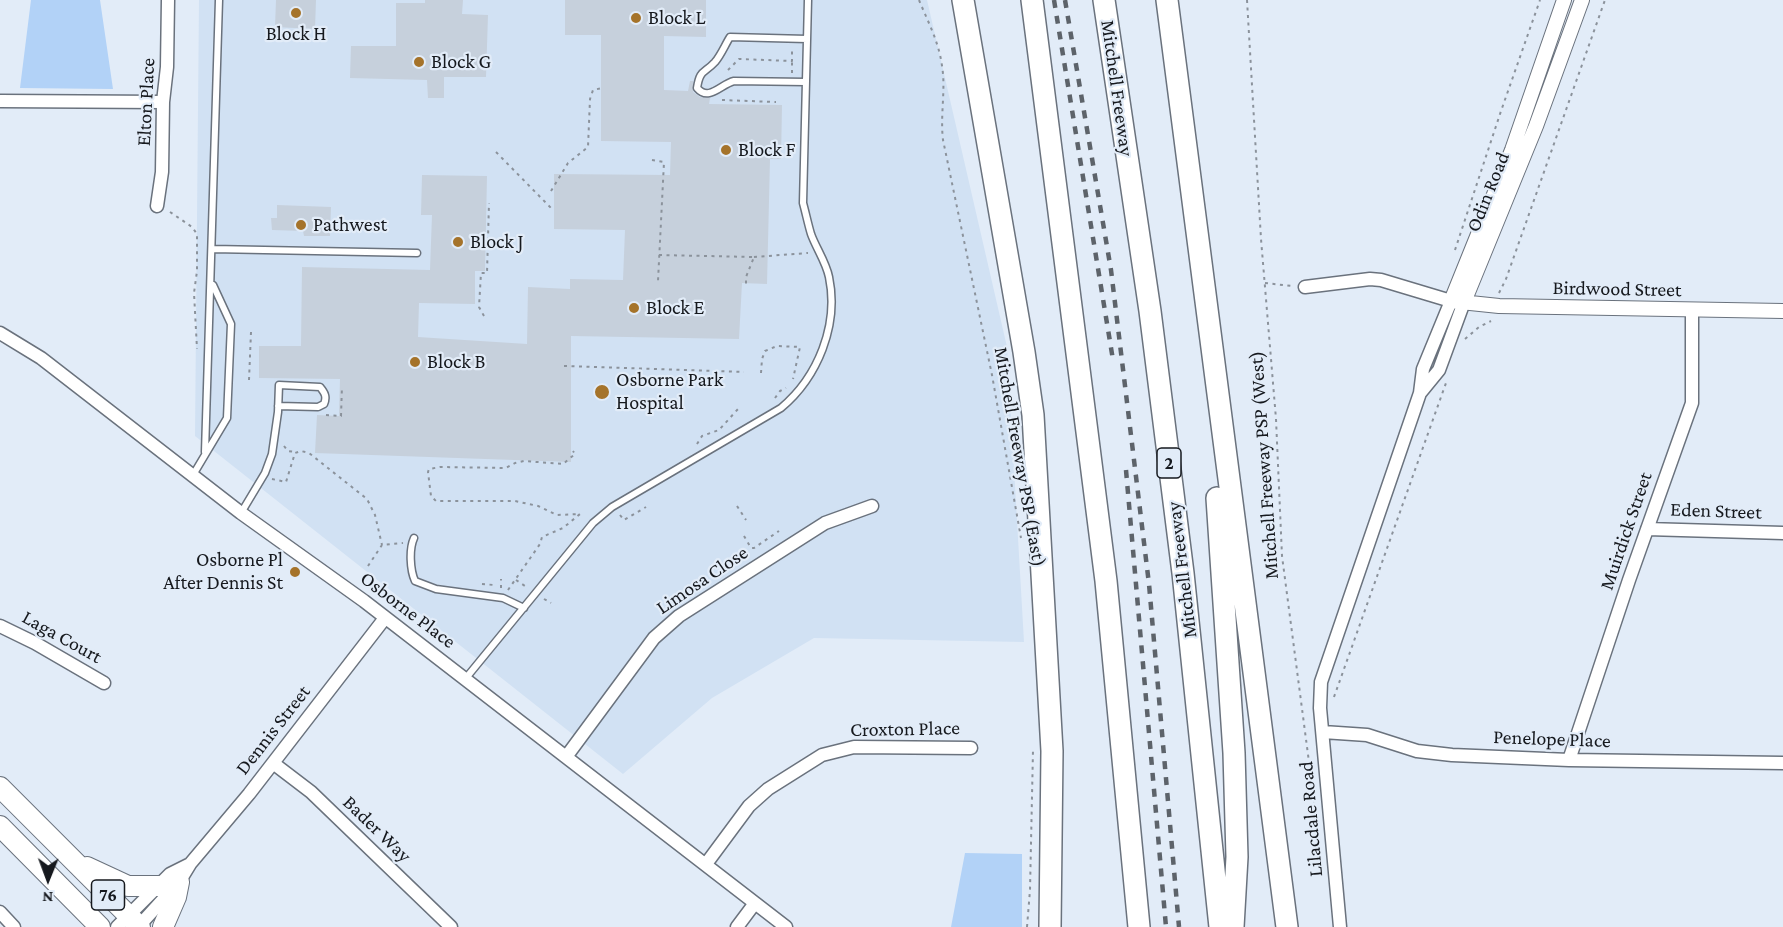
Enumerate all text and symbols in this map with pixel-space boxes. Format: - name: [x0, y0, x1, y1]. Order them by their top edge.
- marker: Block H: [289, 6, 303, 20]
- place label: Block L: [648, 6, 706, 30]
- marker: Block L: [629, 11, 643, 25]
- street label: Mitchell Freeway: [1096, 18, 1138, 158]
- place label: Block H: [266, 22, 326, 46]
- place label: Block G: [431, 50, 491, 74]
- marker: Block G: [412, 55, 426, 69]
- street label: Elton Place: [132, 57, 160, 147]
- place label: Block F: [738, 138, 796, 162]
- marker: Block F: [719, 143, 733, 157]
- street label: Odin Road: [1461, 148, 1515, 236]
- place label: Pathwest: [313, 213, 387, 237]
- marker: Pathwest: [294, 218, 308, 232]
- place label: Block J: [470, 230, 524, 254]
- marker: Block J: [451, 235, 465, 249]
- street label: Birdwood Street: [1552, 276, 1682, 302]
- place label: Block E: [646, 296, 704, 320]
- marker: Block E: [627, 301, 641, 315]
- street label: Mitchell Freeway PSP (East): [989, 345, 1051, 569]
- place label: Block B: [427, 350, 486, 374]
- street label: Mitchell Freeway PSP (West): [1244, 350, 1284, 580]
- marker: Block B: [408, 355, 422, 369]
- place label: Osborne Park Hospital: [616, 368, 723, 415]
- marker: Osborne Park Hospital: [593, 383, 611, 401]
- road number: 2: [1157, 448, 1181, 478]
- street label: Muirdick Street: [1595, 469, 1657, 593]
- street label: Eden Street: [1670, 497, 1762, 525]
- street label: Mitchell Freeway: [1162, 500, 1202, 640]
- street label: Limosa Close: [651, 541, 753, 619]
- place label: Osborne Pl After Dennis St: [163, 548, 283, 595]
- marker: Osborne Pl After Dennis St: [288, 565, 302, 579]
- street label: Osborne Place: [356, 566, 460, 654]
- street label: Laga Court: [18, 605, 106, 669]
- street label: Dennis Street: [231, 680, 315, 780]
- street label: Croxton Place: [850, 716, 960, 742]
- street label: Penelope Place: [1493, 725, 1611, 753]
- street label: Lilacdale Road: [1294, 760, 1328, 878]
- street label: Bader Way: [338, 790, 416, 868]
- north arrow: [18, 849, 78, 909]
- road number: 76: [92, 880, 124, 910]
- text: N: [42, 889, 53, 906]

